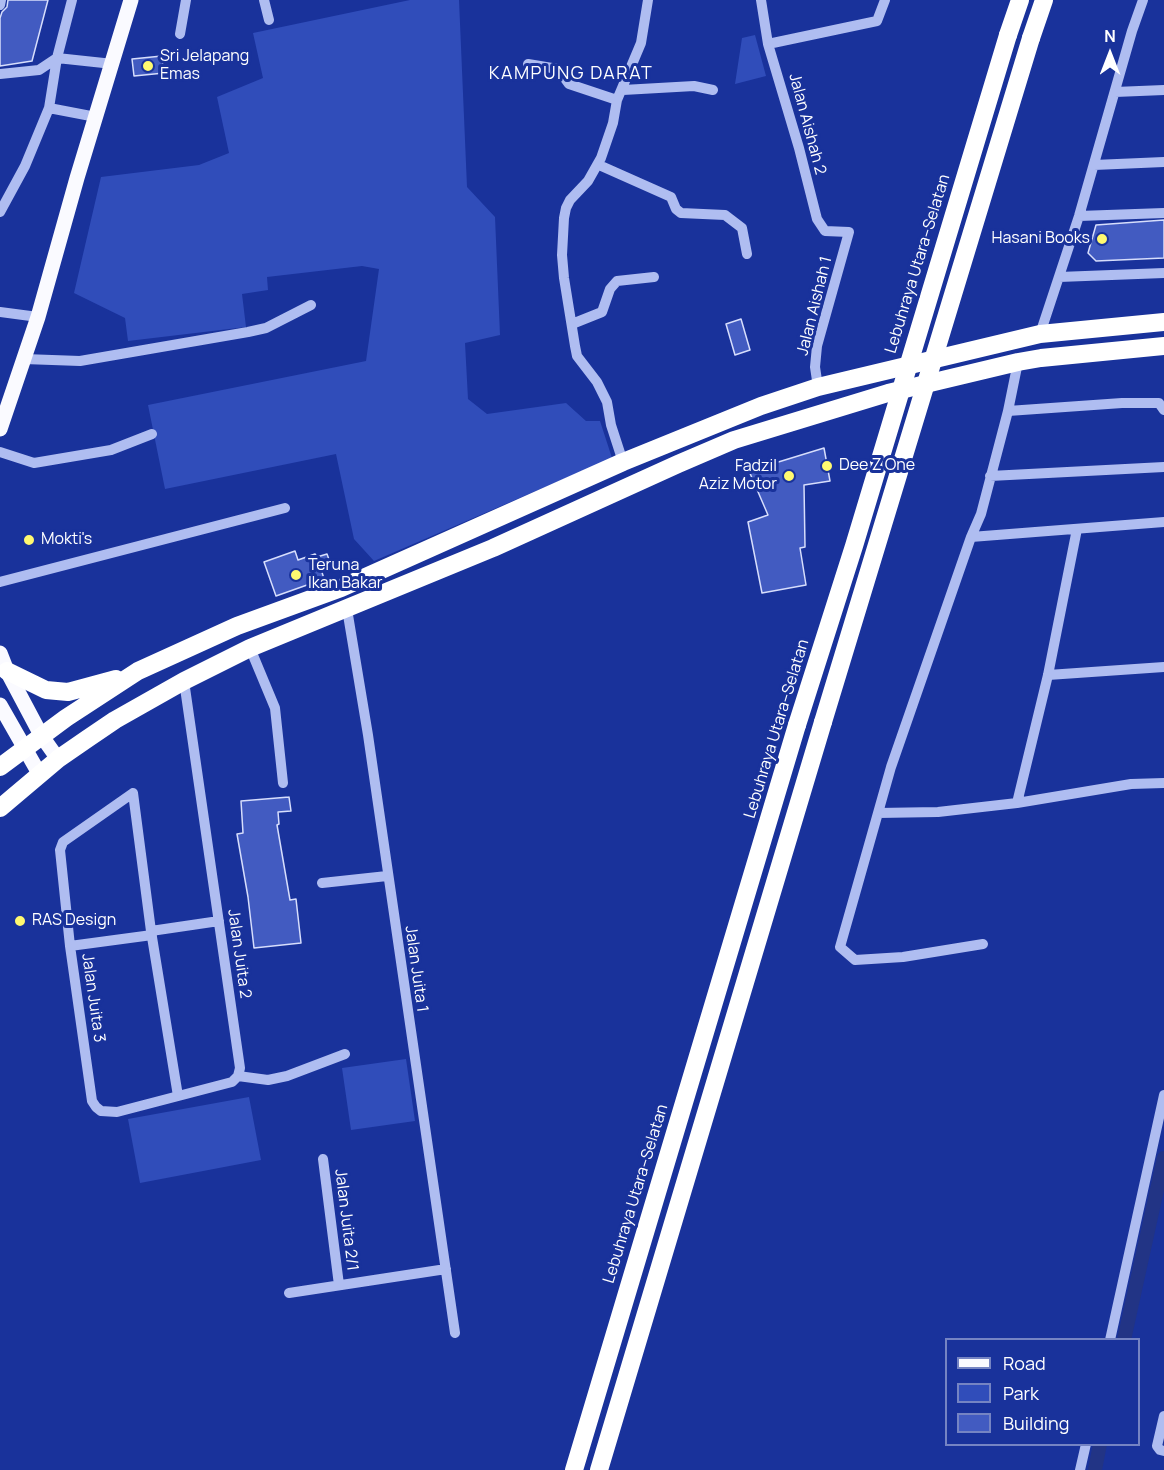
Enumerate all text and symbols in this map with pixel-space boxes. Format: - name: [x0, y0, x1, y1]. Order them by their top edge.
- north arrow: [1080, 24, 1140, 84]
- text: N: [1104, 25, 1116, 47]
- place label: Sri Jelapang Emas: [160, 47, 249, 85]
- marker: Sri Jelapang Emas: [141, 59, 155, 73]
- district label: KAMPUNG DARAT: [489, 63, 653, 85]
- street label: Jalan Aishah 2: [784, 71, 830, 177]
- street label: Lebuhraya Utara–Selatan: [882, 172, 954, 356]
- place label: Hasani Books: [992, 229, 1090, 249]
- marker: Hasani Books: [1095, 232, 1109, 246]
- street label: Jalan Aishah 1: [793, 255, 837, 357]
- place label: Dee Z One: [839, 456, 915, 476]
- place label: Fadzil Aziz Motor: [699, 457, 777, 495]
- marker: Dee Z One: [820, 459, 834, 473]
- marker: Fadzil Aziz Motor: [782, 469, 796, 483]
- place label: Mokti's: [41, 530, 92, 550]
- marker: Mokti's: [22, 533, 36, 547]
- place label: Teruna Ikan Bakar: [308, 556, 383, 594]
- marker: Teruna Ikan Bakar: [289, 568, 303, 582]
- street label: Lebuhraya Utara–Selatan: [741, 637, 813, 821]
- street label: Jalan Juita 2: [223, 908, 255, 1000]
- place label: RAS Design: [32, 911, 116, 931]
- marker: RAS Design: [13, 914, 27, 928]
- street label: Jalan Juita 1: [400, 925, 432, 1013]
- street label: Jalan Juita 3: [77, 952, 109, 1044]
- street label: Lebuhraya Utara–Selatan: [600, 1102, 672, 1286]
- street label: Jalan Juita 2/1: [330, 1168, 362, 1272]
- legend: [945, 1338, 1140, 1446]
- text: Road: [1003, 1351, 1046, 1375]
- text: Park: [1003, 1381, 1039, 1405]
- text: Building: [1003, 1411, 1069, 1435]

